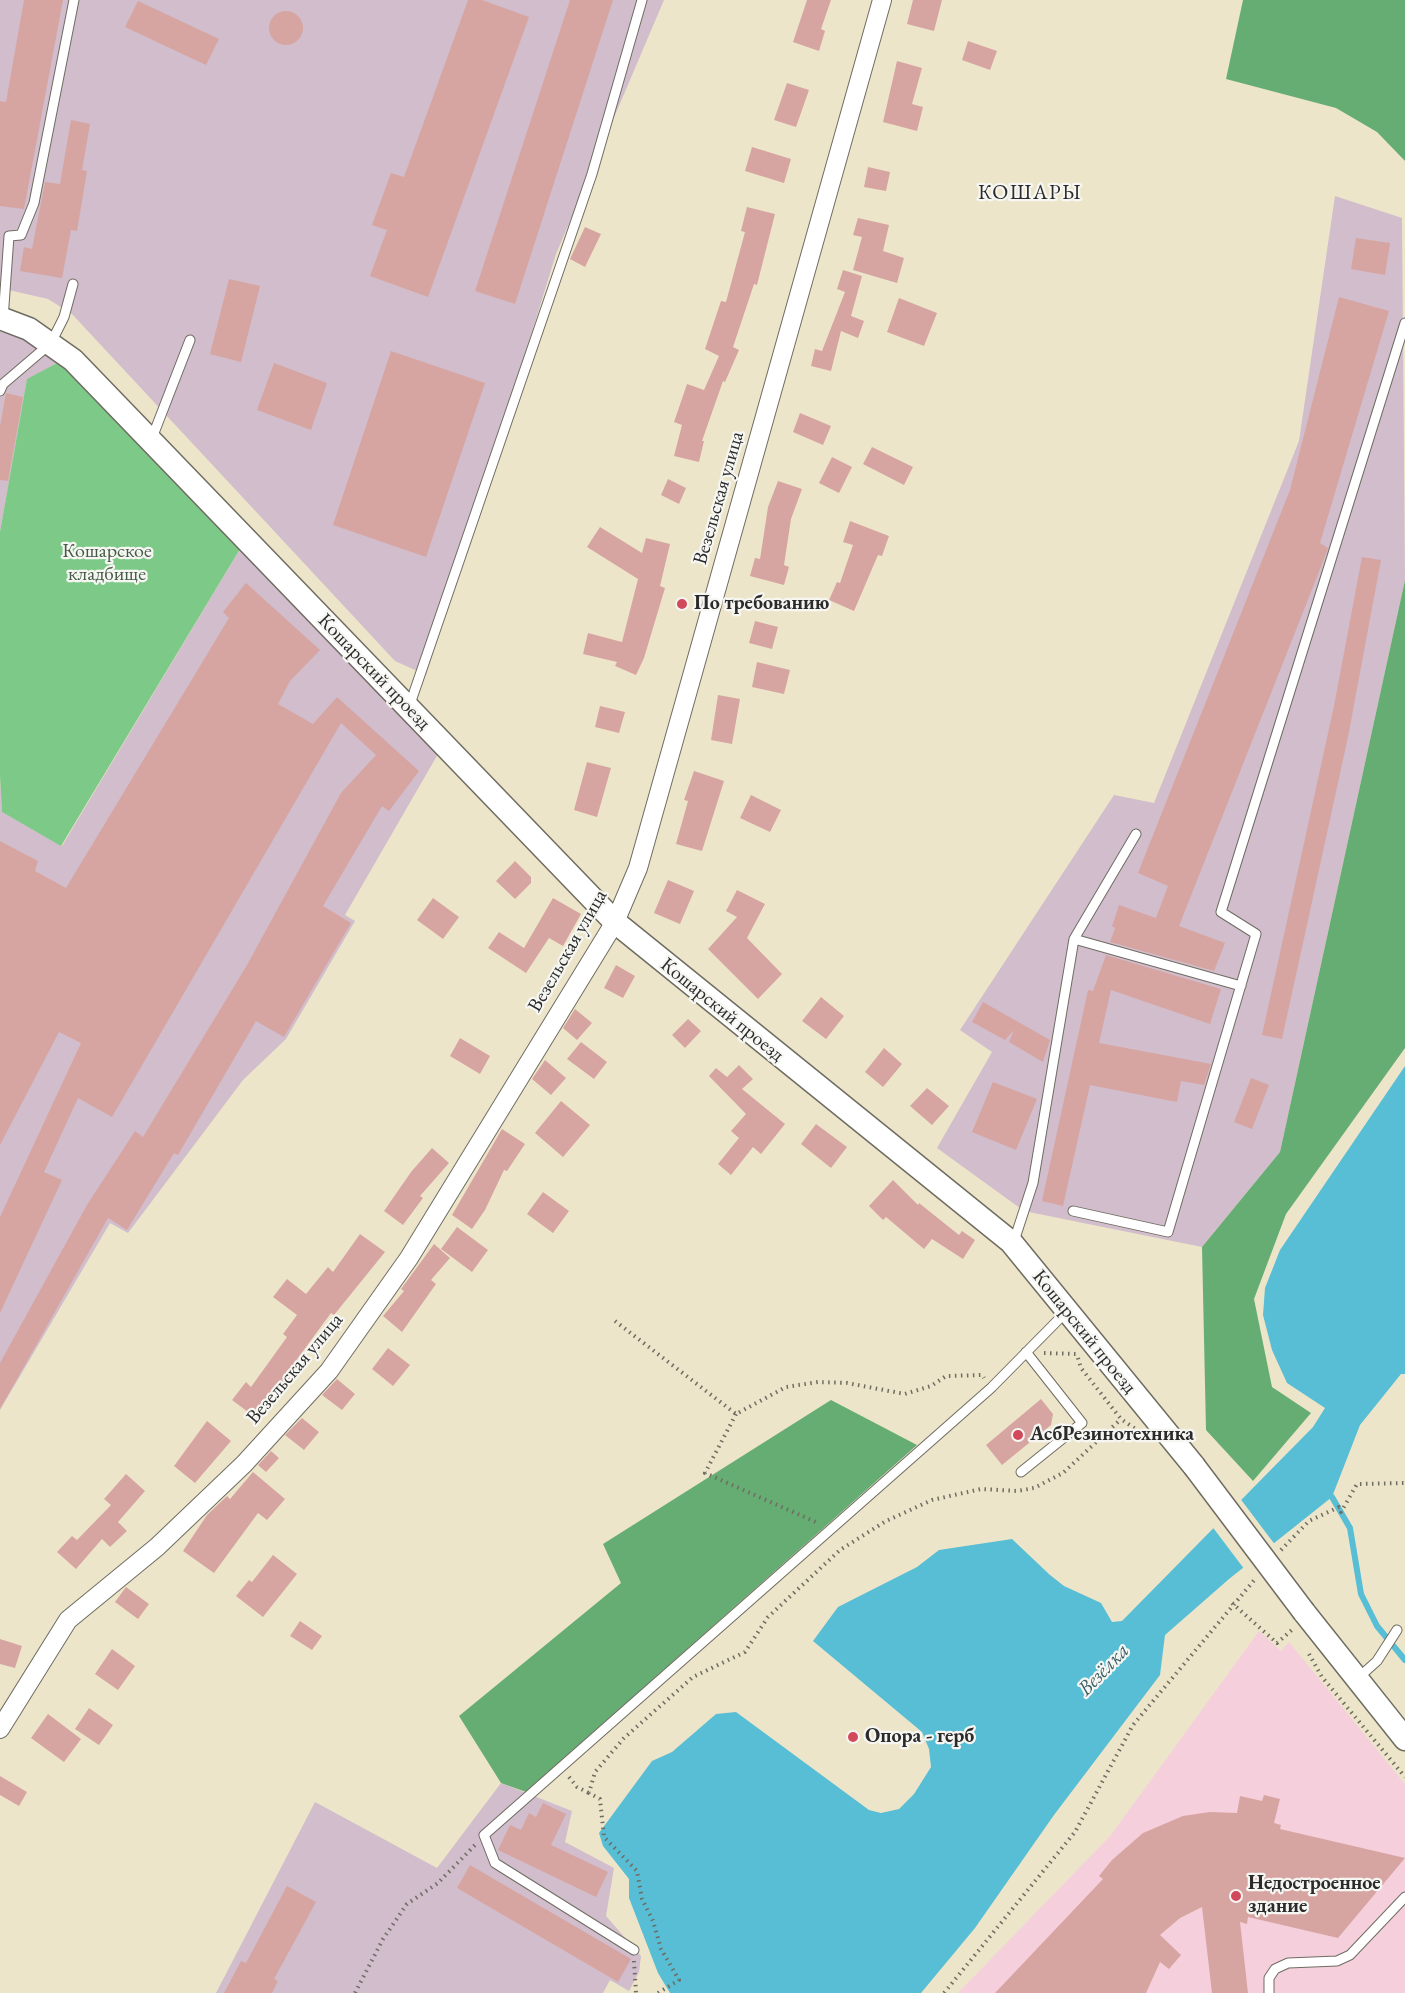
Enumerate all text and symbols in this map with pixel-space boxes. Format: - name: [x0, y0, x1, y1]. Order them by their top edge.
- district label: КОШАРЫ: [978, 180, 1082, 206]
- street label: Везельская улица: [689, 429, 749, 567]
- park label: Кошарское кладбище: [62, 540, 152, 587]
- place label: По требованию: [694, 592, 829, 616]
- marker: По требованию: [675, 597, 689, 611]
- street label: Кошарский проезд: [313, 609, 435, 735]
- street label: Везельская улица: [523, 886, 613, 1016]
- street label: Кошарский проезд: [655, 953, 789, 1067]
- street label: Кошарский проезд: [1027, 1265, 1141, 1399]
- street label: Везельская улица: [242, 1309, 348, 1429]
- place label: АсбРезинотехника: [1030, 1423, 1194, 1447]
- marker: АсбРезинотехника: [1011, 1428, 1025, 1442]
- water label: Везёлка: [1073, 1639, 1135, 1701]
- place label: Опора - герб: [865, 1725, 974, 1749]
- marker: Опора - герб: [846, 1730, 860, 1744]
- place label: Недостроенное здание: [1248, 1872, 1381, 1919]
- marker: Недостроенное здание: [1229, 1889, 1243, 1903]

